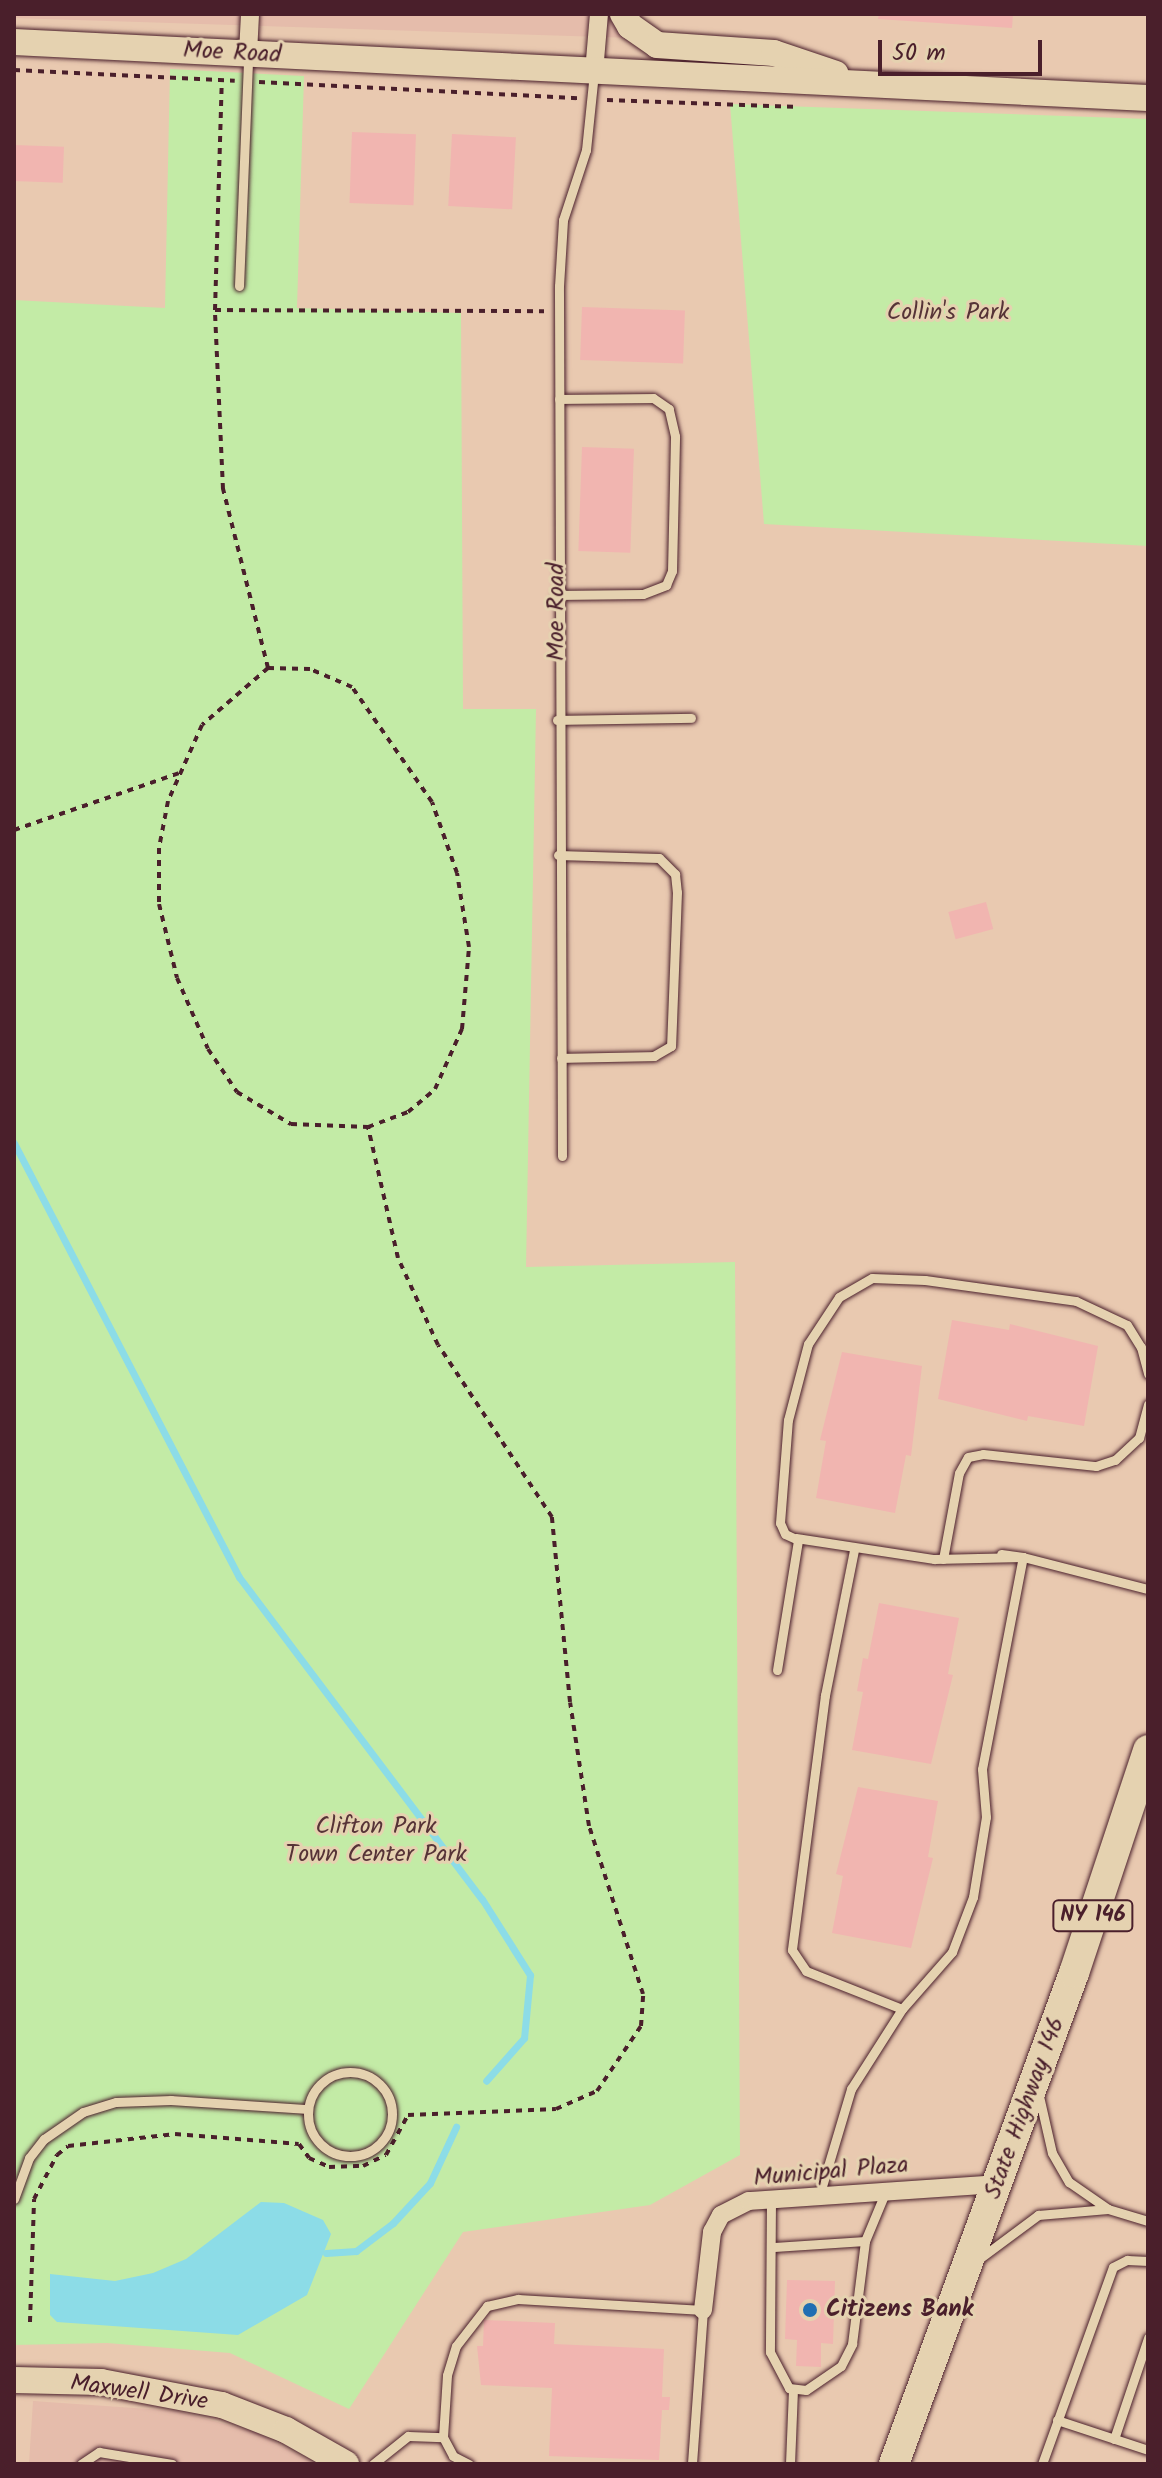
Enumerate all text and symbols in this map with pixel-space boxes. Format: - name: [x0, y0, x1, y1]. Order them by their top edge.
- scale bar: [882, 24, 1046, 74]
- text: 50 m: [892, 34, 946, 73]
- street label: Moe Road: [182, 36, 282, 70]
- park label: Collin's Park: [887, 299, 1009, 327]
- street label: Moe Road: [543, 563, 571, 661]
- park label: Clifton Park Town Center Park: [285, 1813, 467, 1869]
- road number: NY 146: [1051, 1898, 1135, 1934]
- street label: State Highway 146: [979, 2013, 1071, 2203]
- street label: Municipal Plaza: [752, 2151, 910, 2193]
- place label: Citizens Bank: [826, 2296, 973, 2324]
- marker: Citizens Bank: [801, 2301, 819, 2319]
- street label: Maxwell Drive: [68, 2369, 210, 2417]

